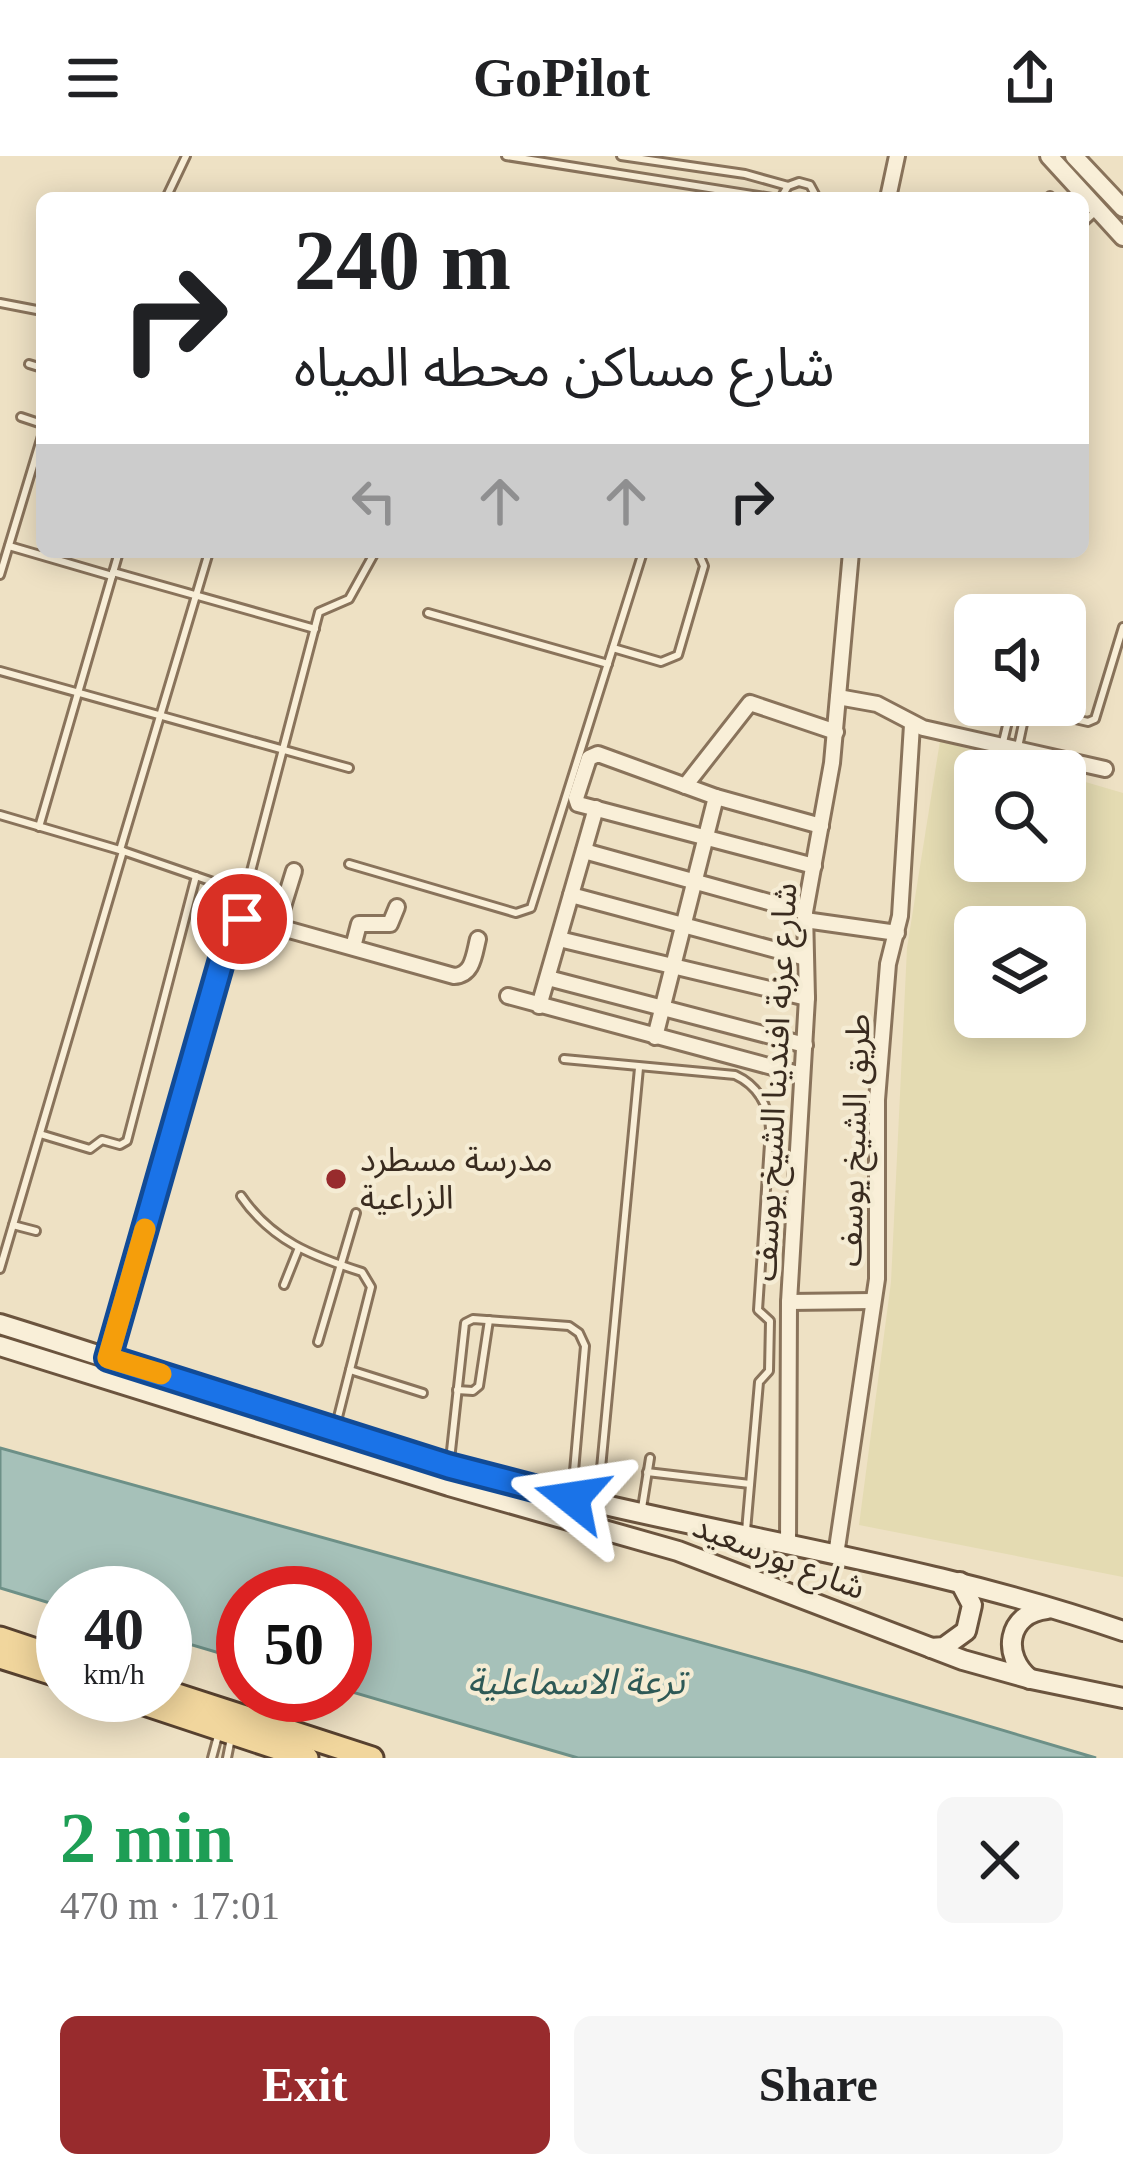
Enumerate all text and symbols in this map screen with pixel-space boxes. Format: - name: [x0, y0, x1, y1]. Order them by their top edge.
- icon: menu: [60, 45, 126, 111]
- icon: share: [997, 45, 1063, 111]
- text: GoPilot: [473, 48, 650, 108]
- text: 240 m: [294, 214, 511, 307]
- icon: right: [96, 240, 252, 396]
- text: شارع مساكن محطه المياه: [294, 338, 835, 398]
- icon: left: [341, 468, 407, 534]
- icon: ahead: [467, 468, 533, 534]
- icon: ahead: [593, 468, 659, 534]
- icon: right: [719, 468, 785, 534]
- map controls: [954, 594, 1086, 1038]
- button: sound: [954, 594, 1086, 726]
- button: search: [954, 750, 1086, 882]
- pin: [191, 868, 293, 970]
- street label: شارع عزبة افندينا الشيخ يوسف: [747, 882, 809, 1282]
- icon: arrive: [209, 886, 275, 952]
- button: layers: [954, 906, 1086, 1038]
- street label: طريق الشيخ يوسف: [832, 1013, 882, 1267]
- place label: مدرسة مسطرد الزراعية: [360, 1142, 553, 1217]
- marker: مدرسة مسطرد الزراعية: [323, 1166, 349, 1192]
- position arrow: [509, 1435, 635, 1561]
- street label: شارع بورسعيد: [686, 1508, 870, 1612]
- speed limit sign: 50: [216, 1566, 372, 1722]
- text: 40: [84, 1596, 144, 1662]
- text: km/h: [83, 1657, 145, 1690]
- water label: ترعة الاسماعلية: [467, 1662, 690, 1703]
- button: close: [937, 1797, 1063, 1923]
- text: 2 min: [60, 1798, 234, 1878]
- text: 470 m · 17:01: [60, 1884, 280, 1927]
- button: Exit: [60, 2016, 550, 2154]
- button: Share: [574, 2016, 1063, 2154]

